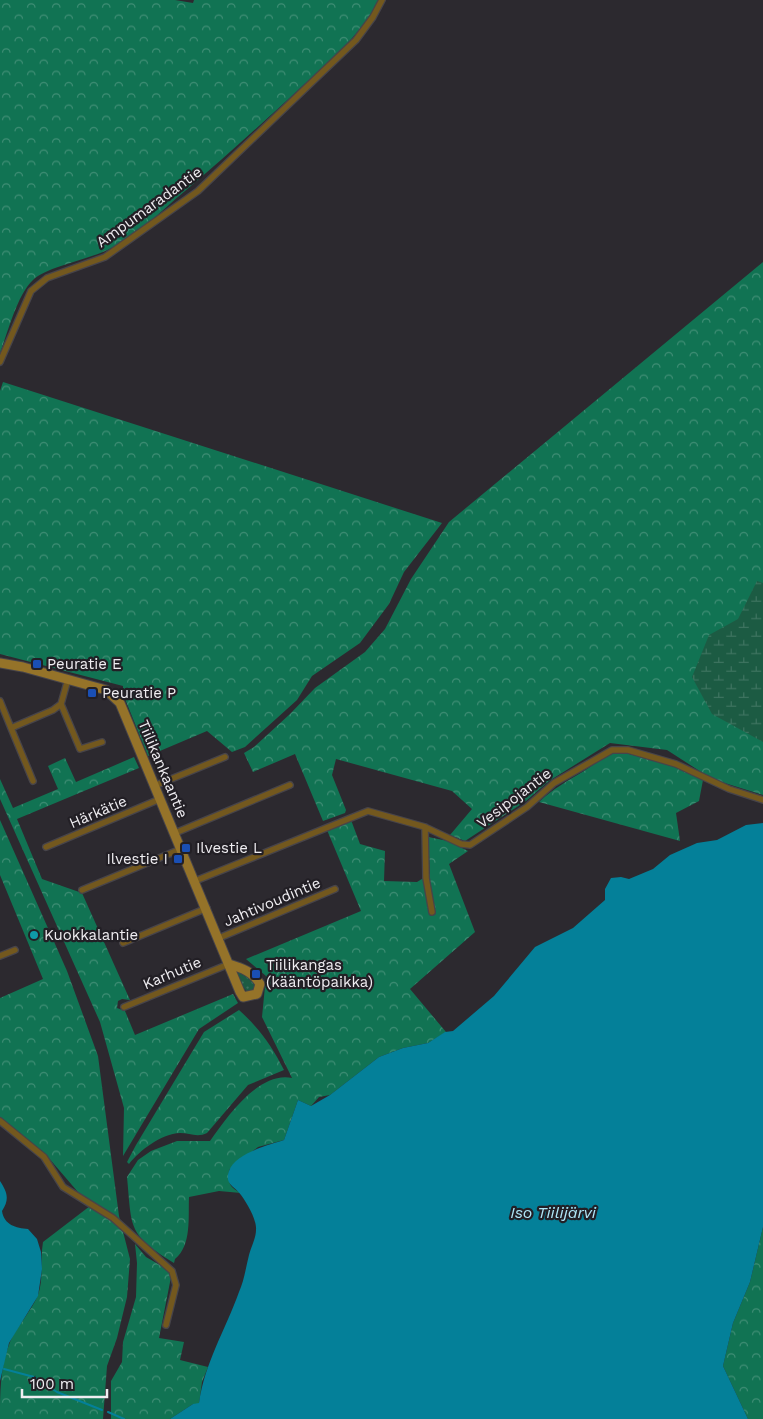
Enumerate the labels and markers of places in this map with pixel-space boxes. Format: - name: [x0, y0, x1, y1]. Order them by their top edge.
- place label: Peuratie E: [47, 655, 122, 673]
- marker: Peuratie E: [31, 658, 43, 670]
- place label: Peuratie P: [102, 684, 176, 702]
- marker: Peuratie P: [86, 687, 98, 699]
- place label: Ilvestie L: [196, 839, 262, 857]
- marker: Ilvestie L: [180, 842, 192, 854]
- place label: Ilvestie I: [107, 850, 168, 868]
- marker: Ilvestie I: [172, 853, 184, 865]
- place label: Kuokkalantie: [44, 926, 138, 944]
- marker: Kuokkalantie: [28, 929, 40, 941]
- place label: Tiilikangas (kääntöpaikka): [266, 956, 373, 991]
- marker: Tiilikangas (kääntöpaikka): [250, 968, 262, 980]

